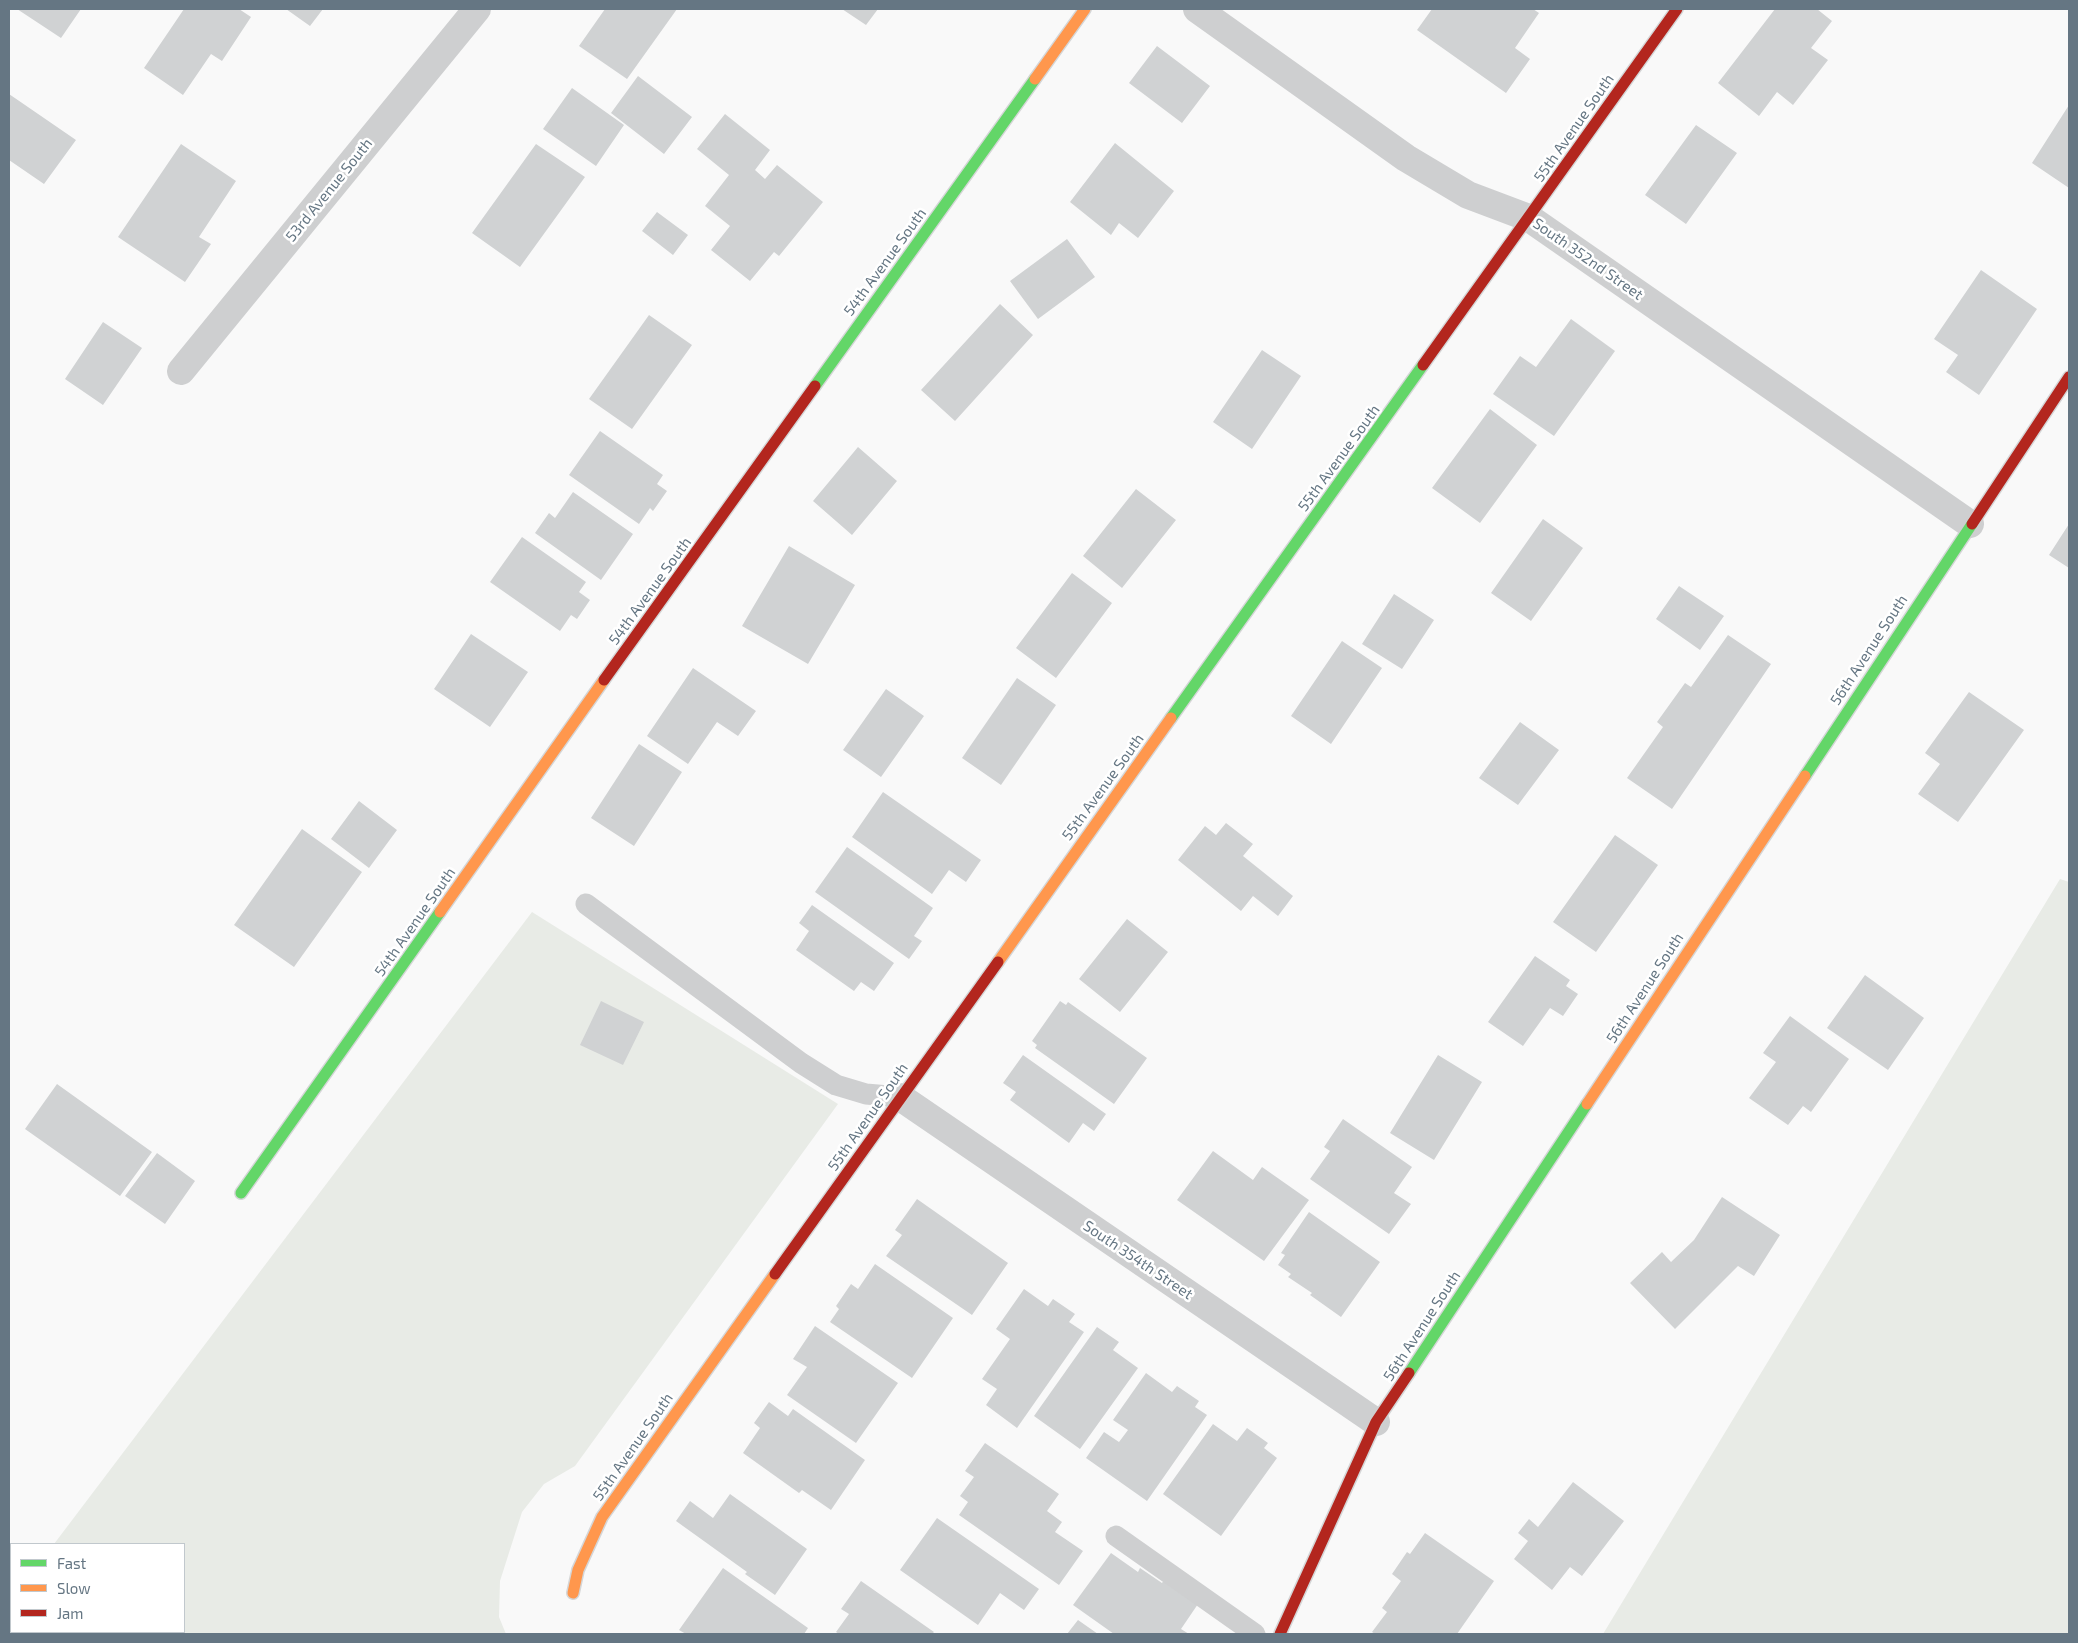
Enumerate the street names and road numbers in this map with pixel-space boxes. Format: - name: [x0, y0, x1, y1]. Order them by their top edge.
- street label: 55th Avenue South: [1530, 71, 1618, 185]
- street label: 53rd Avenue South: [282, 135, 376, 245]
- street label: 54th Avenue South: [840, 205, 930, 319]
- street label: South 352nd Street: [1529, 214, 1647, 304]
- street label: 55th Avenue South: [1294, 401, 1384, 515]
- street label: 54th Avenue South: [605, 534, 695, 648]
- street label: 56th Avenue South: [1827, 591, 1911, 709]
- street label: 55th Avenue South: [1058, 730, 1148, 844]
- street label: 54th Avenue South: [371, 864, 459, 980]
- street label: 56th Avenue South: [1603, 929, 1687, 1047]
- street label: 55th Avenue South: [824, 1060, 912, 1174]
- street label: South 354th Street: [1080, 1217, 1196, 1303]
- street label: 56th Avenue South: [1380, 1267, 1464, 1385]
- street label: 55th Avenue South: [589, 1390, 677, 1504]

